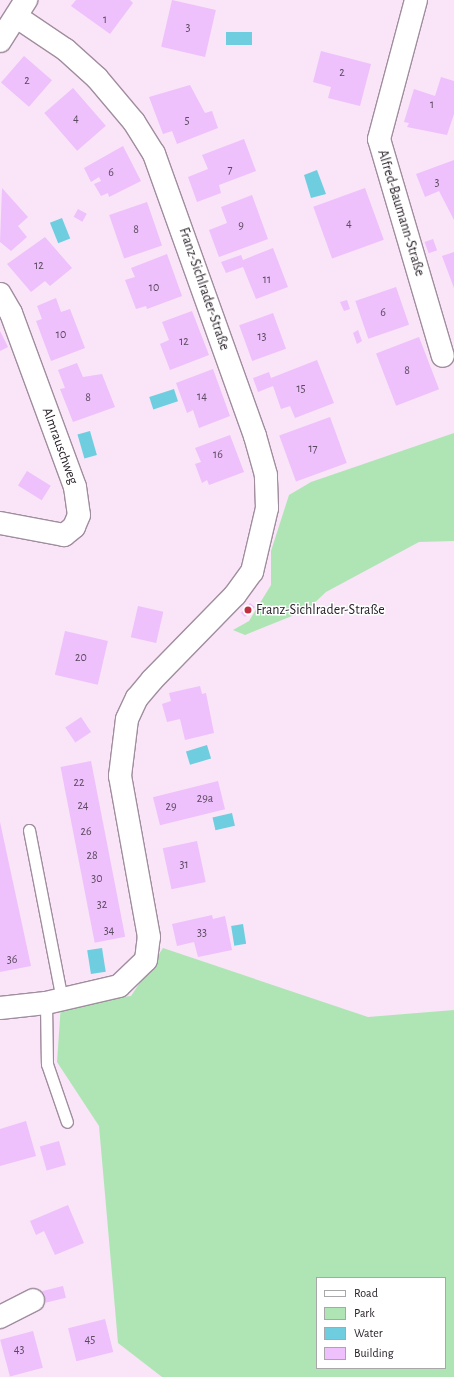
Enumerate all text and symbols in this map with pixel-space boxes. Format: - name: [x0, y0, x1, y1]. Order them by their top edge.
- house number: 1: [103, 13, 107, 27]
- house number: 3: [186, 21, 190, 35]
- house number: 2: [339, 66, 345, 80]
- house number: 2: [24, 74, 30, 88]
- house number: 1: [430, 98, 434, 112]
- house number: 4: [73, 112, 79, 126]
- house number: 5: [184, 114, 190, 128]
- street label: Alfred-Baumann-Straße: [374, 148, 428, 278]
- house number: 7: [227, 163, 233, 177]
- house number: 6: [108, 166, 114, 180]
- house number: 3: [435, 176, 439, 190]
- house number: 4: [346, 217, 352, 231]
- house number: 9: [238, 219, 244, 233]
- house number: 8: [133, 223, 139, 237]
- street label: Franz-Sichlrader-Straße: [175, 225, 233, 353]
- house number: 12: [34, 259, 44, 273]
- house number: 11: [263, 273, 271, 287]
- house number: 10: [149, 281, 159, 295]
- house number: 6: [380, 306, 386, 320]
- house number: 10: [56, 328, 66, 342]
- house number: 13: [257, 330, 267, 344]
- house number: 12: [179, 335, 189, 349]
- house number: 8: [404, 364, 410, 378]
- house number: 15: [296, 382, 306, 396]
- house number: 14: [197, 390, 207, 404]
- house number: 8: [85, 391, 91, 405]
- street label: Almrauschweg: [38, 405, 82, 487]
- house number: 17: [308, 442, 318, 456]
- house number: 16: [213, 448, 223, 462]
- place label: Franz-Sichlrader-Straße: [256, 602, 385, 618]
- marker: Franz-Sichlrader-Straße: [243, 605, 253, 615]
- house number: 20: [75, 651, 87, 665]
- house number: 22: [74, 776, 84, 790]
- house number: 29a: [197, 792, 213, 806]
- house number: 24: [77, 799, 89, 813]
- house number: 29: [165, 800, 177, 814]
- house number: 26: [80, 825, 92, 839]
- house number: 28: [86, 849, 98, 863]
- house number: 31: [179, 858, 189, 872]
- house number: 30: [91, 872, 103, 886]
- house number: 32: [97, 898, 107, 912]
- house number: 34: [104, 924, 114, 938]
- house number: 33: [197, 926, 207, 940]
- house number: 36: [7, 953, 17, 967]
- legend: [316, 1277, 446, 1369]
- text: Road: [354, 1287, 378, 1299]
- text: Park: [354, 1307, 375, 1319]
- text: Water: [354, 1327, 383, 1339]
- house number: 45: [85, 1333, 95, 1347]
- house number: 43: [14, 1343, 24, 1357]
- text: Building: [354, 1347, 394, 1359]

